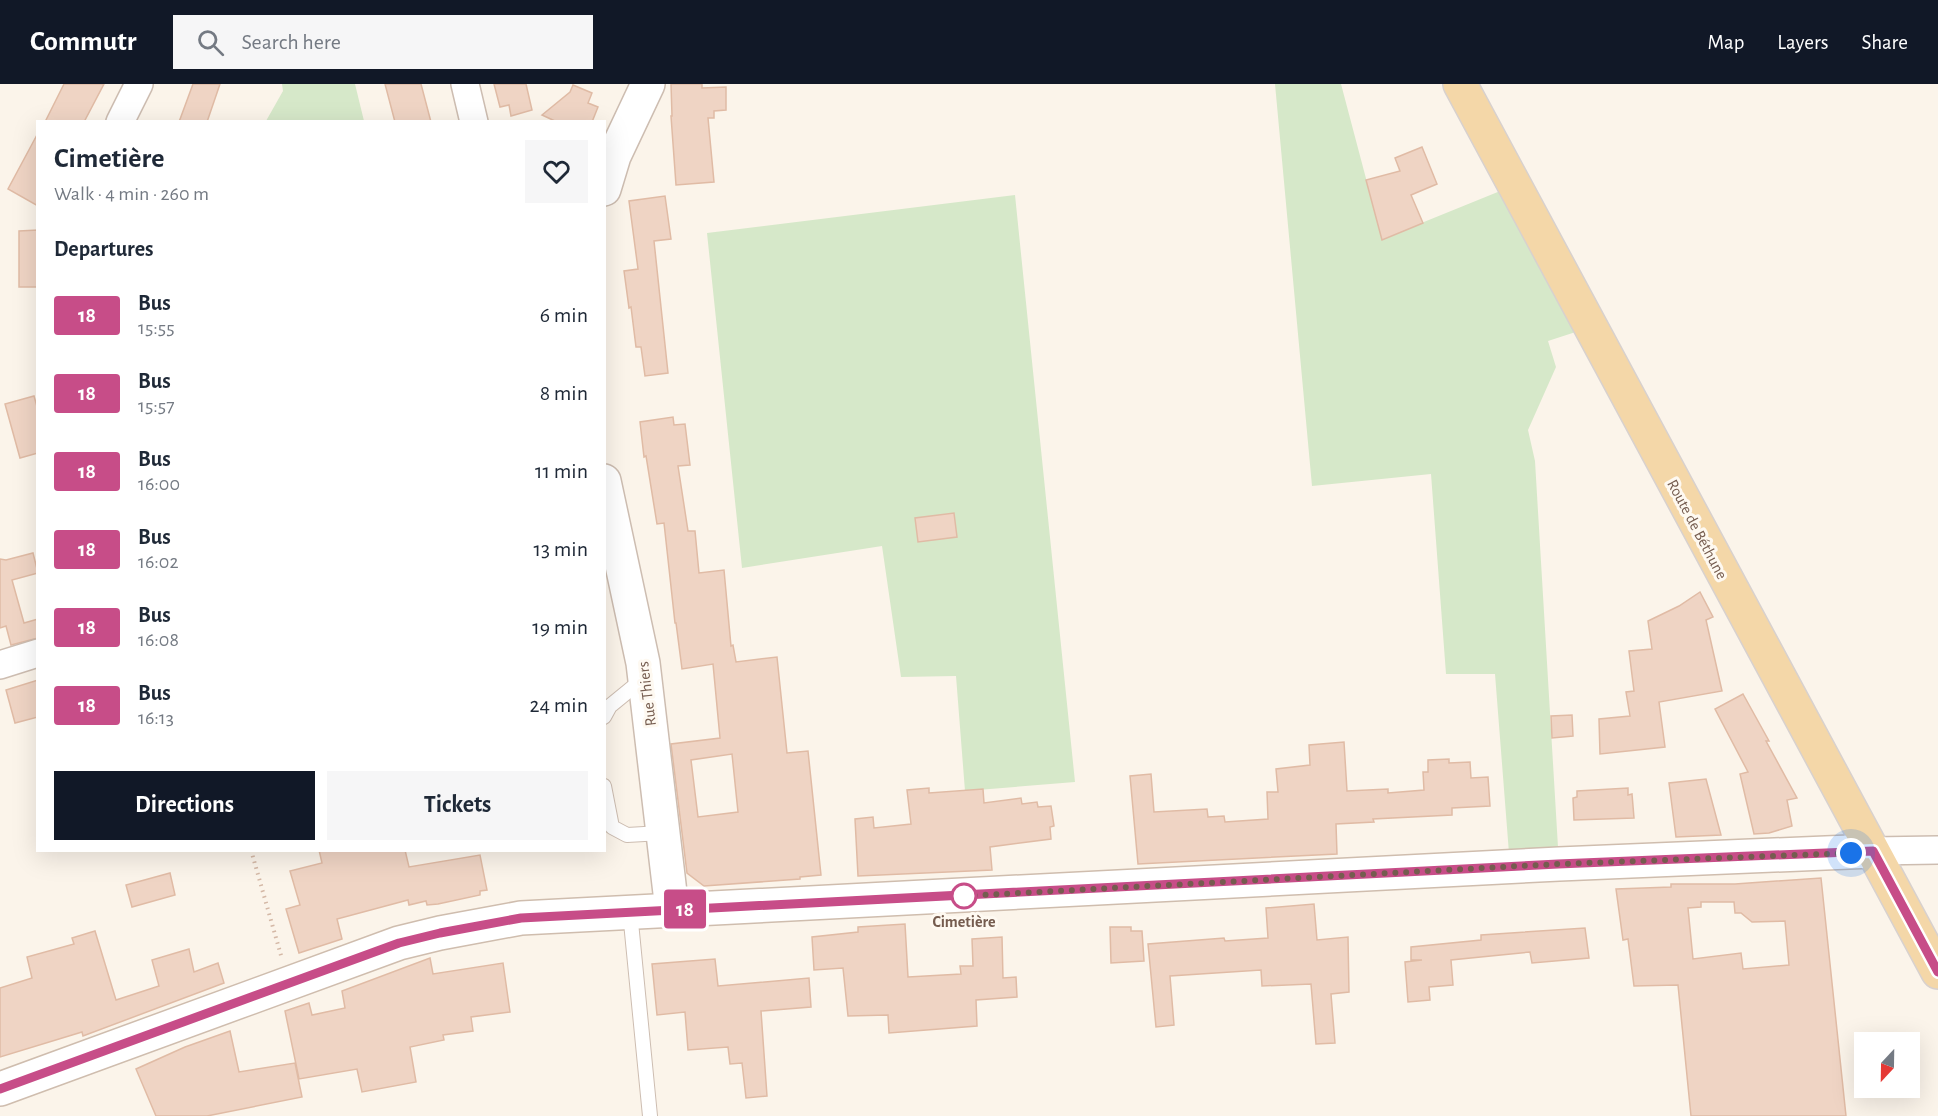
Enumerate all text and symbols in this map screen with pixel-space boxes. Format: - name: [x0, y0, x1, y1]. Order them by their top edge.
- search box: [173, 15, 593, 69]
- icon: search: [194, 26, 227, 59]
- text: Commutr: [30, 28, 137, 56]
- text: Search here: [242, 31, 341, 53]
- text: Map: [1708, 32, 1744, 53]
- text: Layers: [1777, 32, 1828, 53]
- text: Share: [1861, 32, 1908, 53]
- button: heart: [525, 140, 588, 203]
- text: Cimetière: [54, 145, 165, 173]
- text: Walk · 4 min · 260 m: [54, 184, 209, 204]
- text: Departures: [54, 238, 154, 260]
- text: Bus: [138, 292, 171, 314]
- text: 6 min: [540, 304, 588, 326]
- text: 18: [78, 305, 96, 326]
- text: 15:55: [138, 318, 175, 338]
- text: Bus: [138, 370, 171, 392]
- text: 8 min: [540, 382, 588, 404]
- text: 18: [78, 383, 96, 404]
- text: 15:57: [138, 396, 175, 416]
- text: Bus: [138, 448, 171, 470]
- text: 11 min: [535, 460, 588, 482]
- text: 18: [78, 461, 96, 482]
- text: 16:00: [138, 474, 180, 494]
- street label: Route de Béthune: [1664, 477, 1730, 582]
- text: Bus: [138, 526, 171, 548]
- text: 13 min: [533, 538, 588, 560]
- text: 18: [78, 539, 96, 560]
- text: 16:02: [138, 552, 179, 572]
- text: Bus: [138, 604, 171, 626]
- text: 19 min: [532, 616, 588, 638]
- text: 18: [78, 617, 96, 638]
- text: 16:08: [138, 630, 179, 650]
- street label: Rue Thiers: [635, 661, 659, 727]
- text: Bus: [138, 682, 171, 704]
- text: 24 min: [530, 694, 588, 716]
- text: 18: [78, 695, 96, 716]
- text: 16:13: [138, 708, 174, 728]
- button: Directions: [54, 771, 315, 840]
- button: Tickets: [327, 771, 588, 840]
- your location: [1836, 838, 1866, 868]
- marker: Cimetière: [951, 883, 977, 909]
- line badge: 18: [658, 890, 712, 928]
- text: 18: [676, 899, 694, 920]
- place label: Cimetière: [932, 914, 996, 930]
- north arrow: [1854, 1032, 1920, 1098]
- map controls: [1854, 1032, 1920, 1098]

